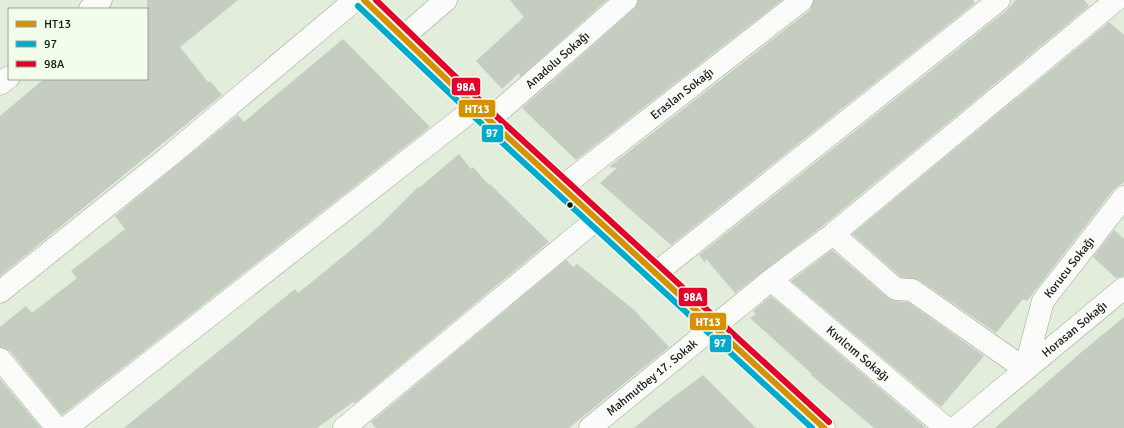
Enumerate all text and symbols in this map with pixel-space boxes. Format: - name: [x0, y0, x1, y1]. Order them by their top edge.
- legend: [8, 8, 148, 80]
- text: HT13: [44, 17, 71, 32]
- street label: Anadolu Sokağı: [523, 28, 592, 92]
- text: 97: [44, 37, 57, 52]
- text: 98A: [44, 57, 65, 72]
- street label: Eraslan Sokağı: [647, 64, 716, 123]
- line badge: 98A: [451, 77, 481, 96]
- text: 98A: [457, 81, 475, 94]
- line badge: HT13: [458, 99, 496, 118]
- text: HT13: [464, 103, 490, 116]
- line badge: 97: [481, 124, 504, 143]
- text: 97: [486, 127, 498, 140]
- unlabelled marker: [565, 200, 575, 210]
- street label: Korucu Sokağı: [1041, 234, 1098, 301]
- line badge: 98A: [678, 287, 708, 307]
- text: 98A: [684, 291, 702, 304]
- street label: Horasan Sokağı: [1039, 298, 1110, 360]
- line badge: HT13: [689, 312, 727, 331]
- text: HT13: [695, 316, 721, 329]
- street label: Kıvılcım Sokağı: [823, 323, 893, 385]
- line badge: 97: [709, 334, 732, 353]
- street label: Mahmutbey 17. Sokak: [603, 336, 700, 419]
- text: 97: [714, 337, 726, 350]

